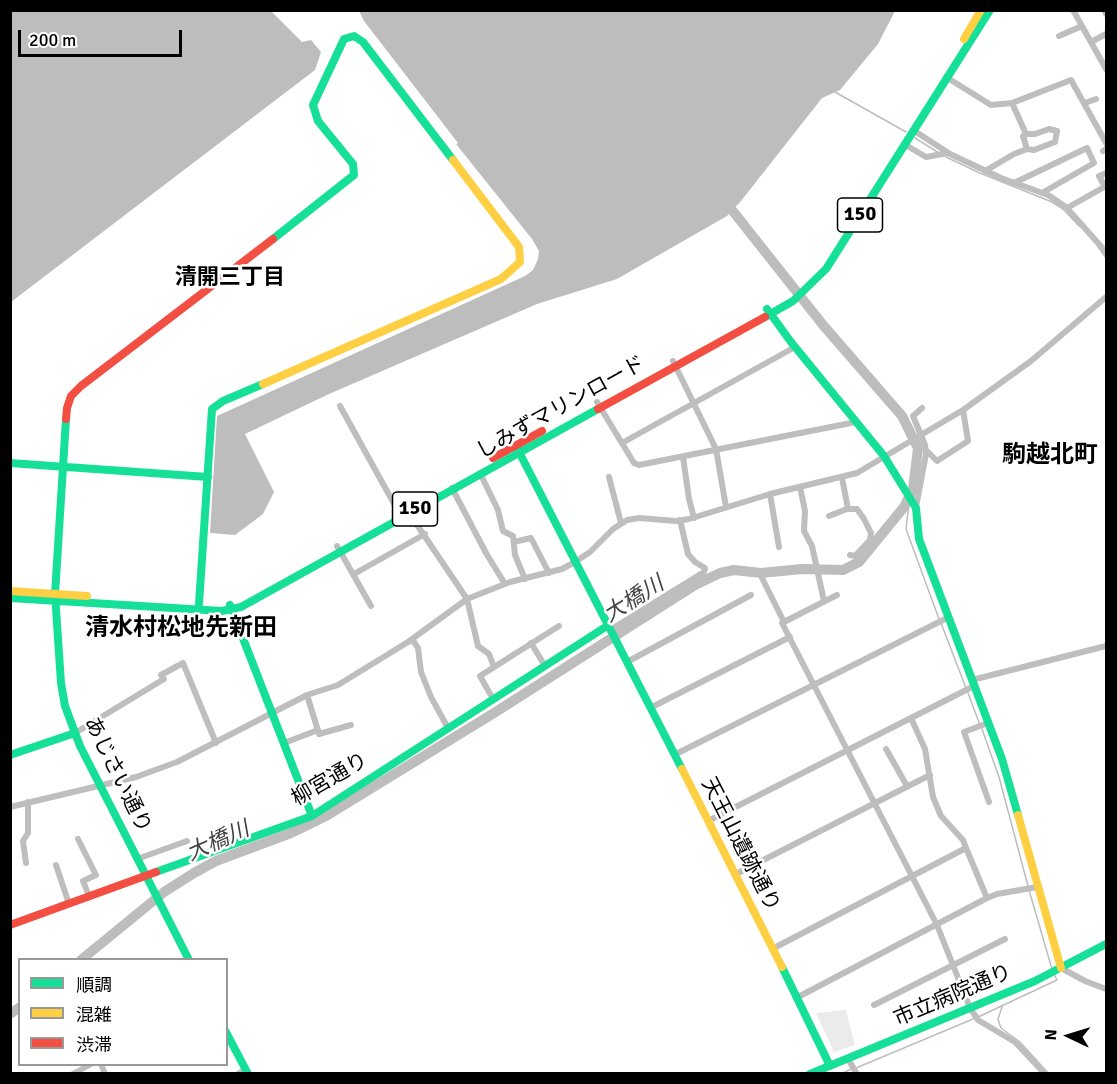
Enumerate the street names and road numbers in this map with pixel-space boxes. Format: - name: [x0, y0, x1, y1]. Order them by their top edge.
- road number: 150: [838, 198, 882, 232]
- street label: しみずマリンロード: [472, 351, 650, 465]
- road number: 150: [392, 492, 438, 526]
- street label: あじさい通り: [78, 713, 156, 837]
- street label: 柳宮通り: [287, 748, 373, 812]
- street label: 天王山遺跡通り: [695, 774, 785, 916]
- street label: 市立病院通り: [890, 960, 1016, 1032]

